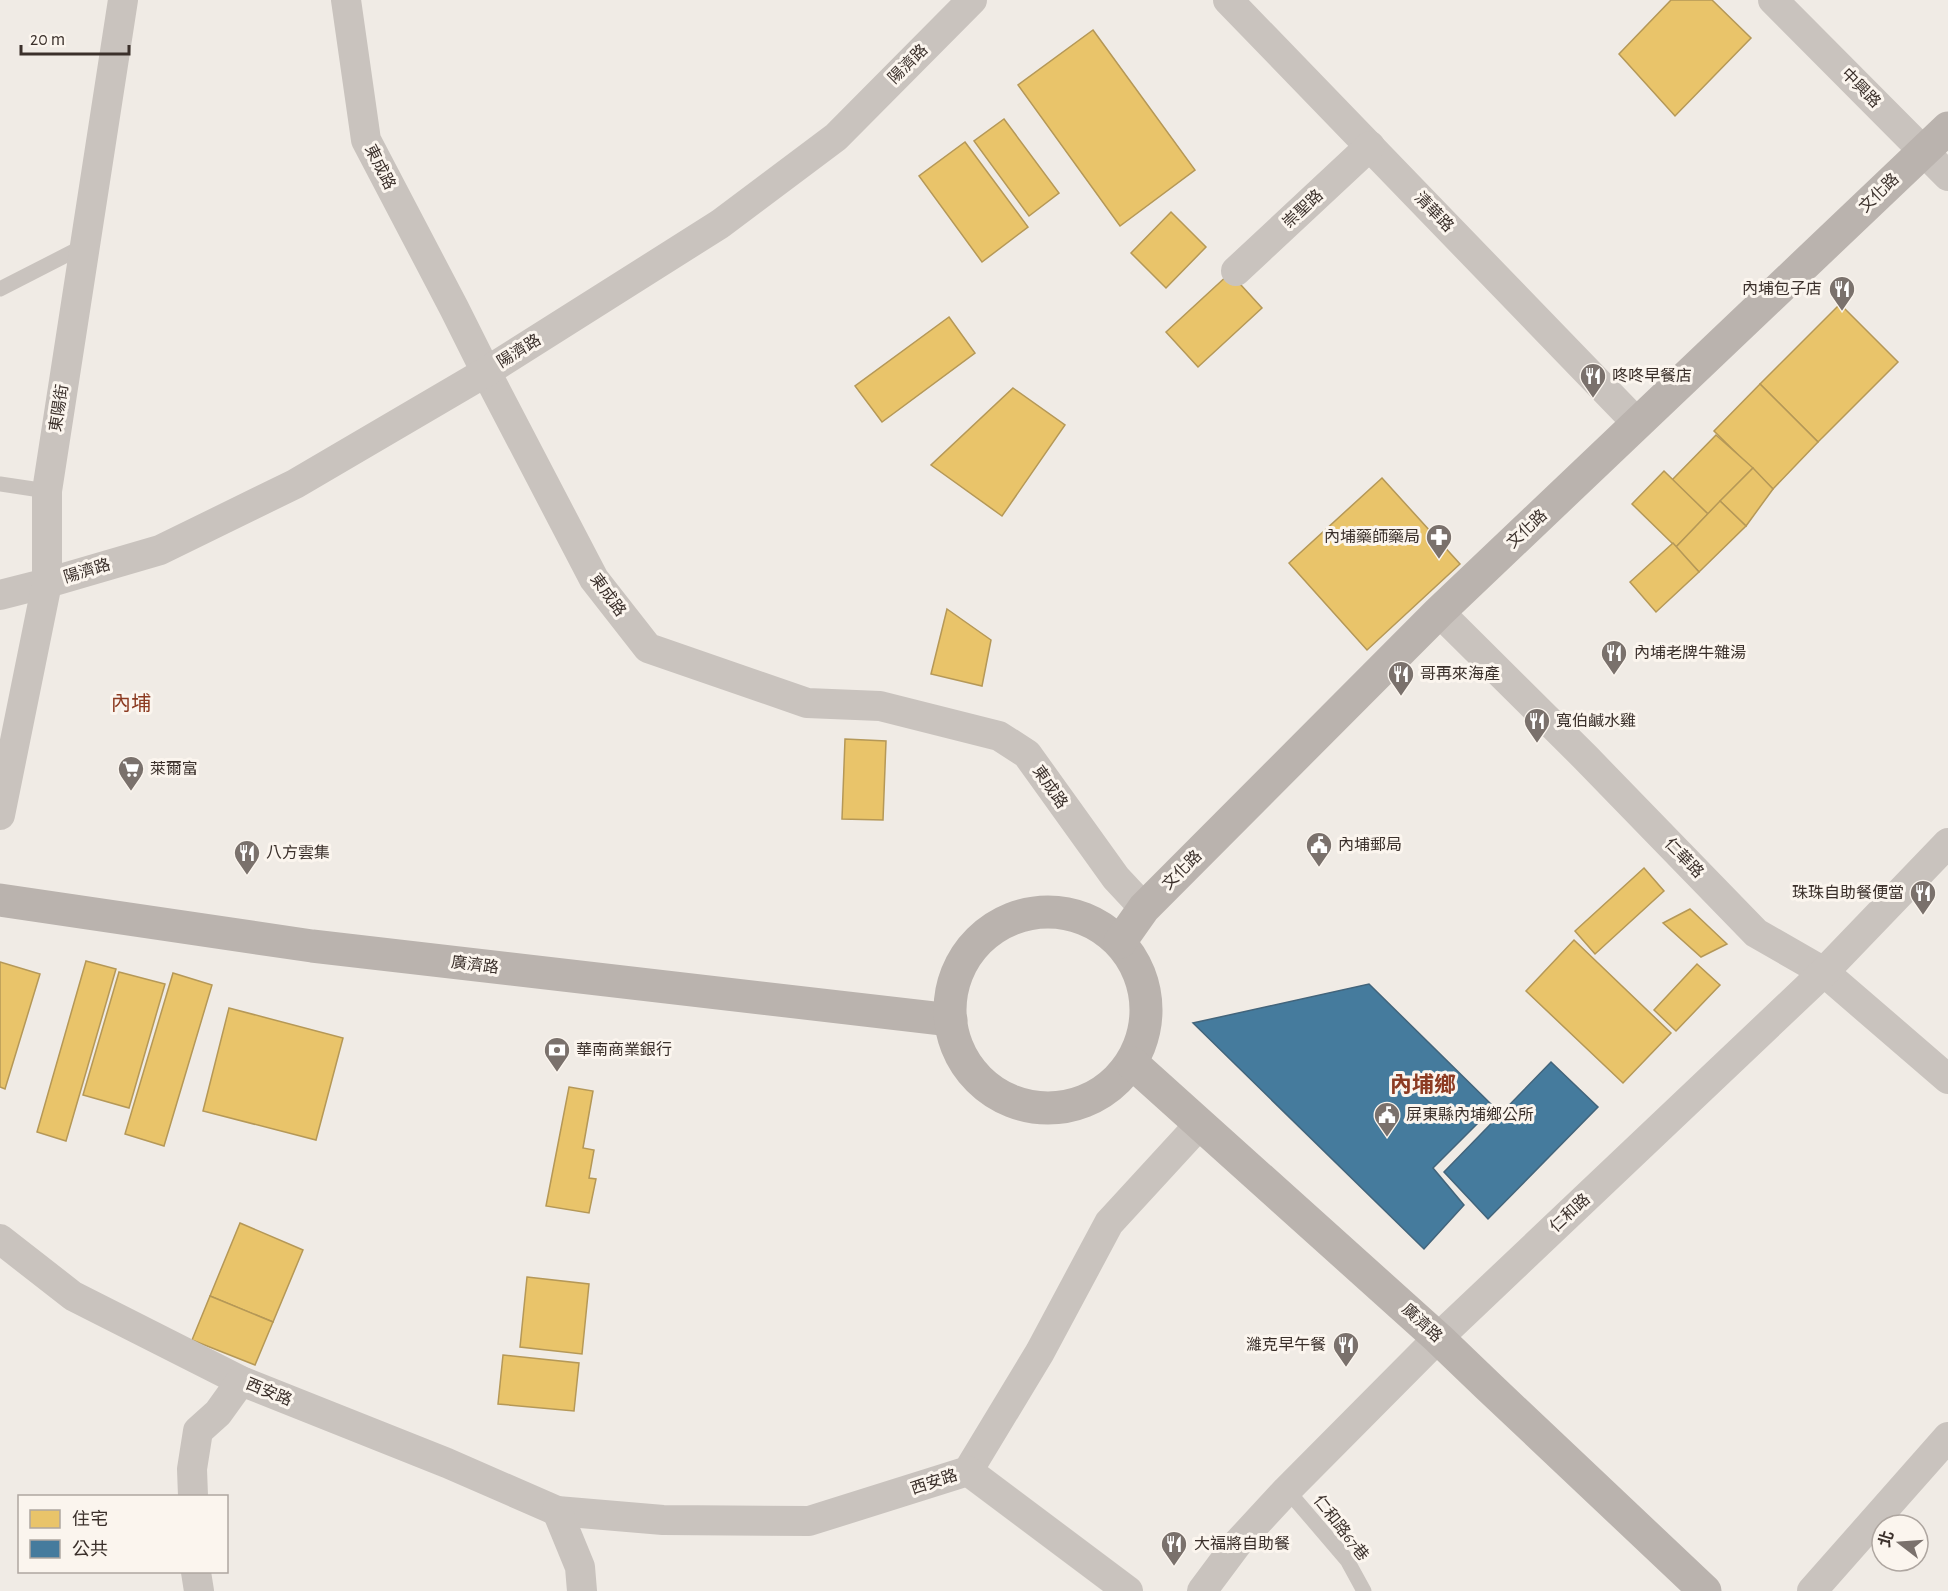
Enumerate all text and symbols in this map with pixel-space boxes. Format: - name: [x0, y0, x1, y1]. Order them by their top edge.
- scale bar: [21, 18, 129, 56]
- text: 20 m: [30, 31, 65, 49]
- street label: 陽濟路: [885, 41, 931, 87]
- street label: 中興路: [1838, 65, 1884, 111]
- street label: 東成路: [362, 142, 399, 192]
- street label: 文化路: [1855, 170, 1902, 215]
- street label: 崇聖路: [1279, 186, 1326, 231]
- street label: 清華路: [1412, 188, 1457, 235]
- restaurant icon: 內埔包子店: [1827, 274, 1857, 312]
- place label: 內埔包子店: [1742, 280, 1822, 297]
- street label: 陽濟路: [494, 331, 544, 371]
- restaurant icon: 咚咚早餐店: [1578, 361, 1608, 399]
- place label: 咚咚早餐店: [1612, 367, 1692, 384]
- street label: 東陽街: [46, 383, 71, 433]
- street label: 文化路: [1503, 506, 1550, 551]
- pharmacy icon: 內埔藥師藥局: [1424, 522, 1454, 560]
- place label: 內埔藥師藥局: [1324, 528, 1420, 545]
- street label: 陽濟路: [61, 555, 112, 586]
- street label: 東成路: [587, 570, 629, 619]
- restaurant icon: 內埔老牌牛雜湯: [1599, 638, 1629, 676]
- place label: 內埔老牌牛雜湯: [1634, 644, 1746, 661]
- restaurant icon: 哥再來海產: [1386, 659, 1416, 697]
- place label: 哥再來海產: [1420, 665, 1500, 682]
- district label: 內埔: [111, 693, 151, 714]
- restaurant icon: 寬伯鹹水雞: [1522, 706, 1552, 744]
- place label: 寬伯鹹水雞: [1556, 712, 1636, 729]
- supermarket icon: 萊爾富: [116, 754, 146, 792]
- place label: 萊爾富: [150, 760, 198, 777]
- street label: 東成路: [1030, 762, 1071, 811]
- public building icon: 內埔郵局: [1304, 830, 1334, 868]
- street label: 仁華路: [1662, 834, 1707, 881]
- place label: 內埔郵局: [1338, 836, 1402, 853]
- restaurant icon: 八方雲集: [232, 838, 262, 876]
- place label: 八方雲集: [266, 844, 330, 861]
- street label: 文化路: [1159, 847, 1205, 893]
- restaurant icon: 珠珠自助餐便當: [1908, 878, 1938, 916]
- place label: 珠珠自助餐便當: [1792, 884, 1904, 901]
- street label: 廣濟路: [450, 953, 500, 976]
- bank icon: 華南商業銀行: [542, 1035, 572, 1073]
- place label: 華南商業銀行: [576, 1041, 672, 1058]
- district label: 內埔鄉: [1390, 1072, 1456, 1096]
- public building icon: 屏東縣內埔鄉公所: [1372, 1100, 1402, 1138]
- place label: 屏東縣內埔鄉公所: [1406, 1106, 1534, 1123]
- street label: 仁和路: [1546, 1190, 1593, 1235]
- street label: 廣濟路: [1399, 1300, 1446, 1345]
- restaurant icon: 濰克早午餐: [1331, 1330, 1361, 1368]
- place label: 濰克早午餐: [1246, 1336, 1326, 1353]
- street label: 西安路: [244, 1375, 295, 1408]
- street label: 西安路: [908, 1466, 959, 1497]
- street label: 仁和路67巷: [1311, 1492, 1372, 1564]
- legend: [18, 1495, 228, 1573]
- text: 住宅: [72, 1509, 108, 1529]
- north arrow: [1870, 1513, 1930, 1573]
- restaurant icon: 大福將自助餐: [1159, 1529, 1189, 1567]
- text: 北: [1876, 1529, 1897, 1549]
- place label: 大福將自助餐: [1194, 1535, 1290, 1552]
- text: 公共: [72, 1540, 108, 1559]

